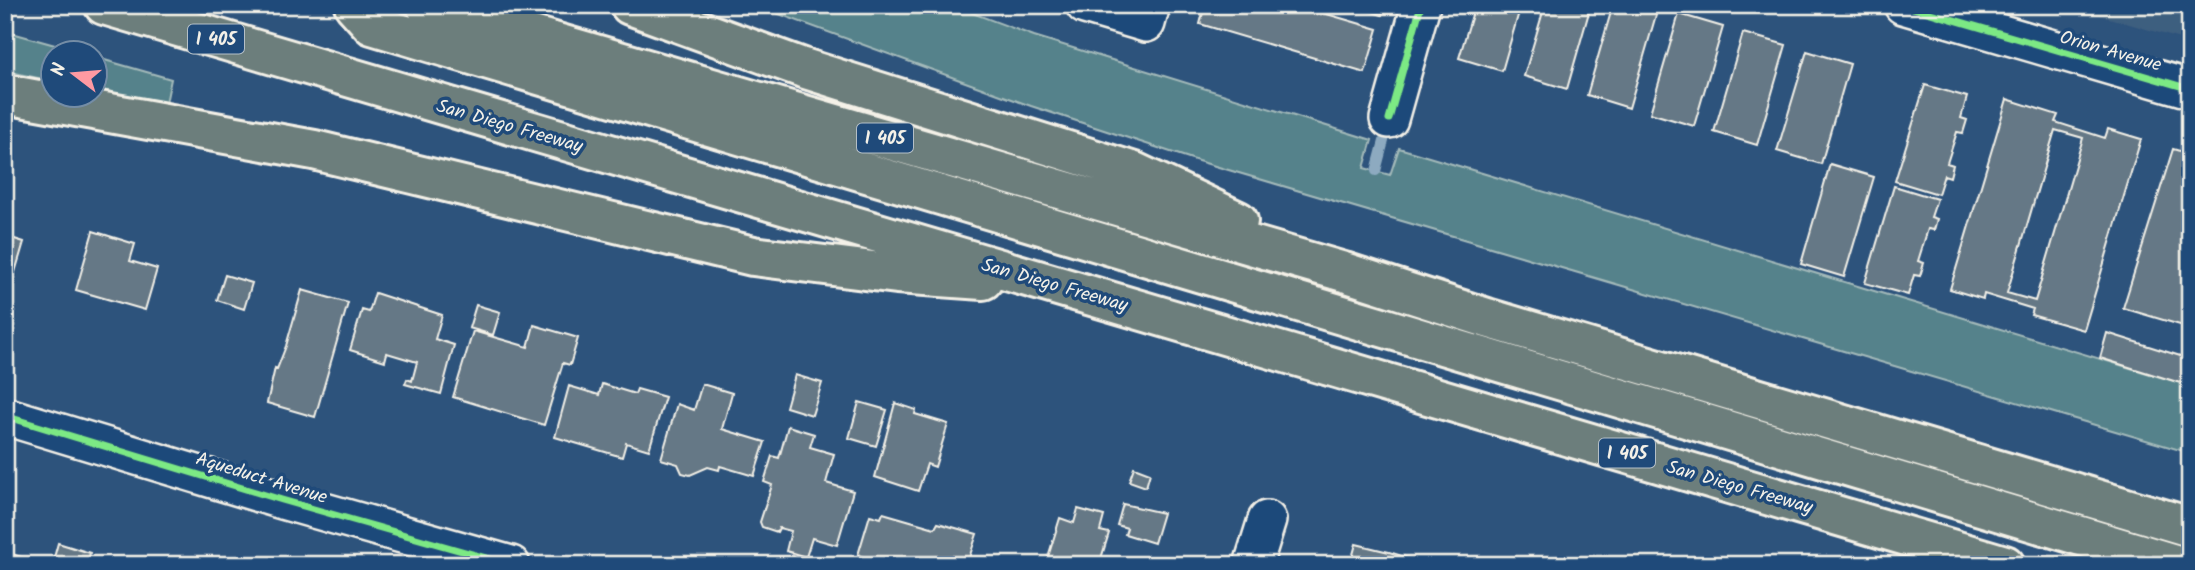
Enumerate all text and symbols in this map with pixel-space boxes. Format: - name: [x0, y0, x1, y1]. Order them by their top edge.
- street label: Orion Avenue: [2056, 23, 2165, 81]
- road number: I 405: [188, 24, 244, 54]
- north arrow: [38, 38, 108, 108]
- text: N: [44, 60, 76, 80]
- street label: San Diego Freeway: [433, 92, 587, 162]
- road number: I 405: [857, 124, 913, 153]
- street label: San Diego Freeway: [978, 251, 1132, 321]
- road number: I 405: [1599, 438, 1655, 467]
- street label: Aqueduct Avenue: [192, 445, 331, 513]
- street label: San Diego Freeway: [1663, 453, 1817, 523]

